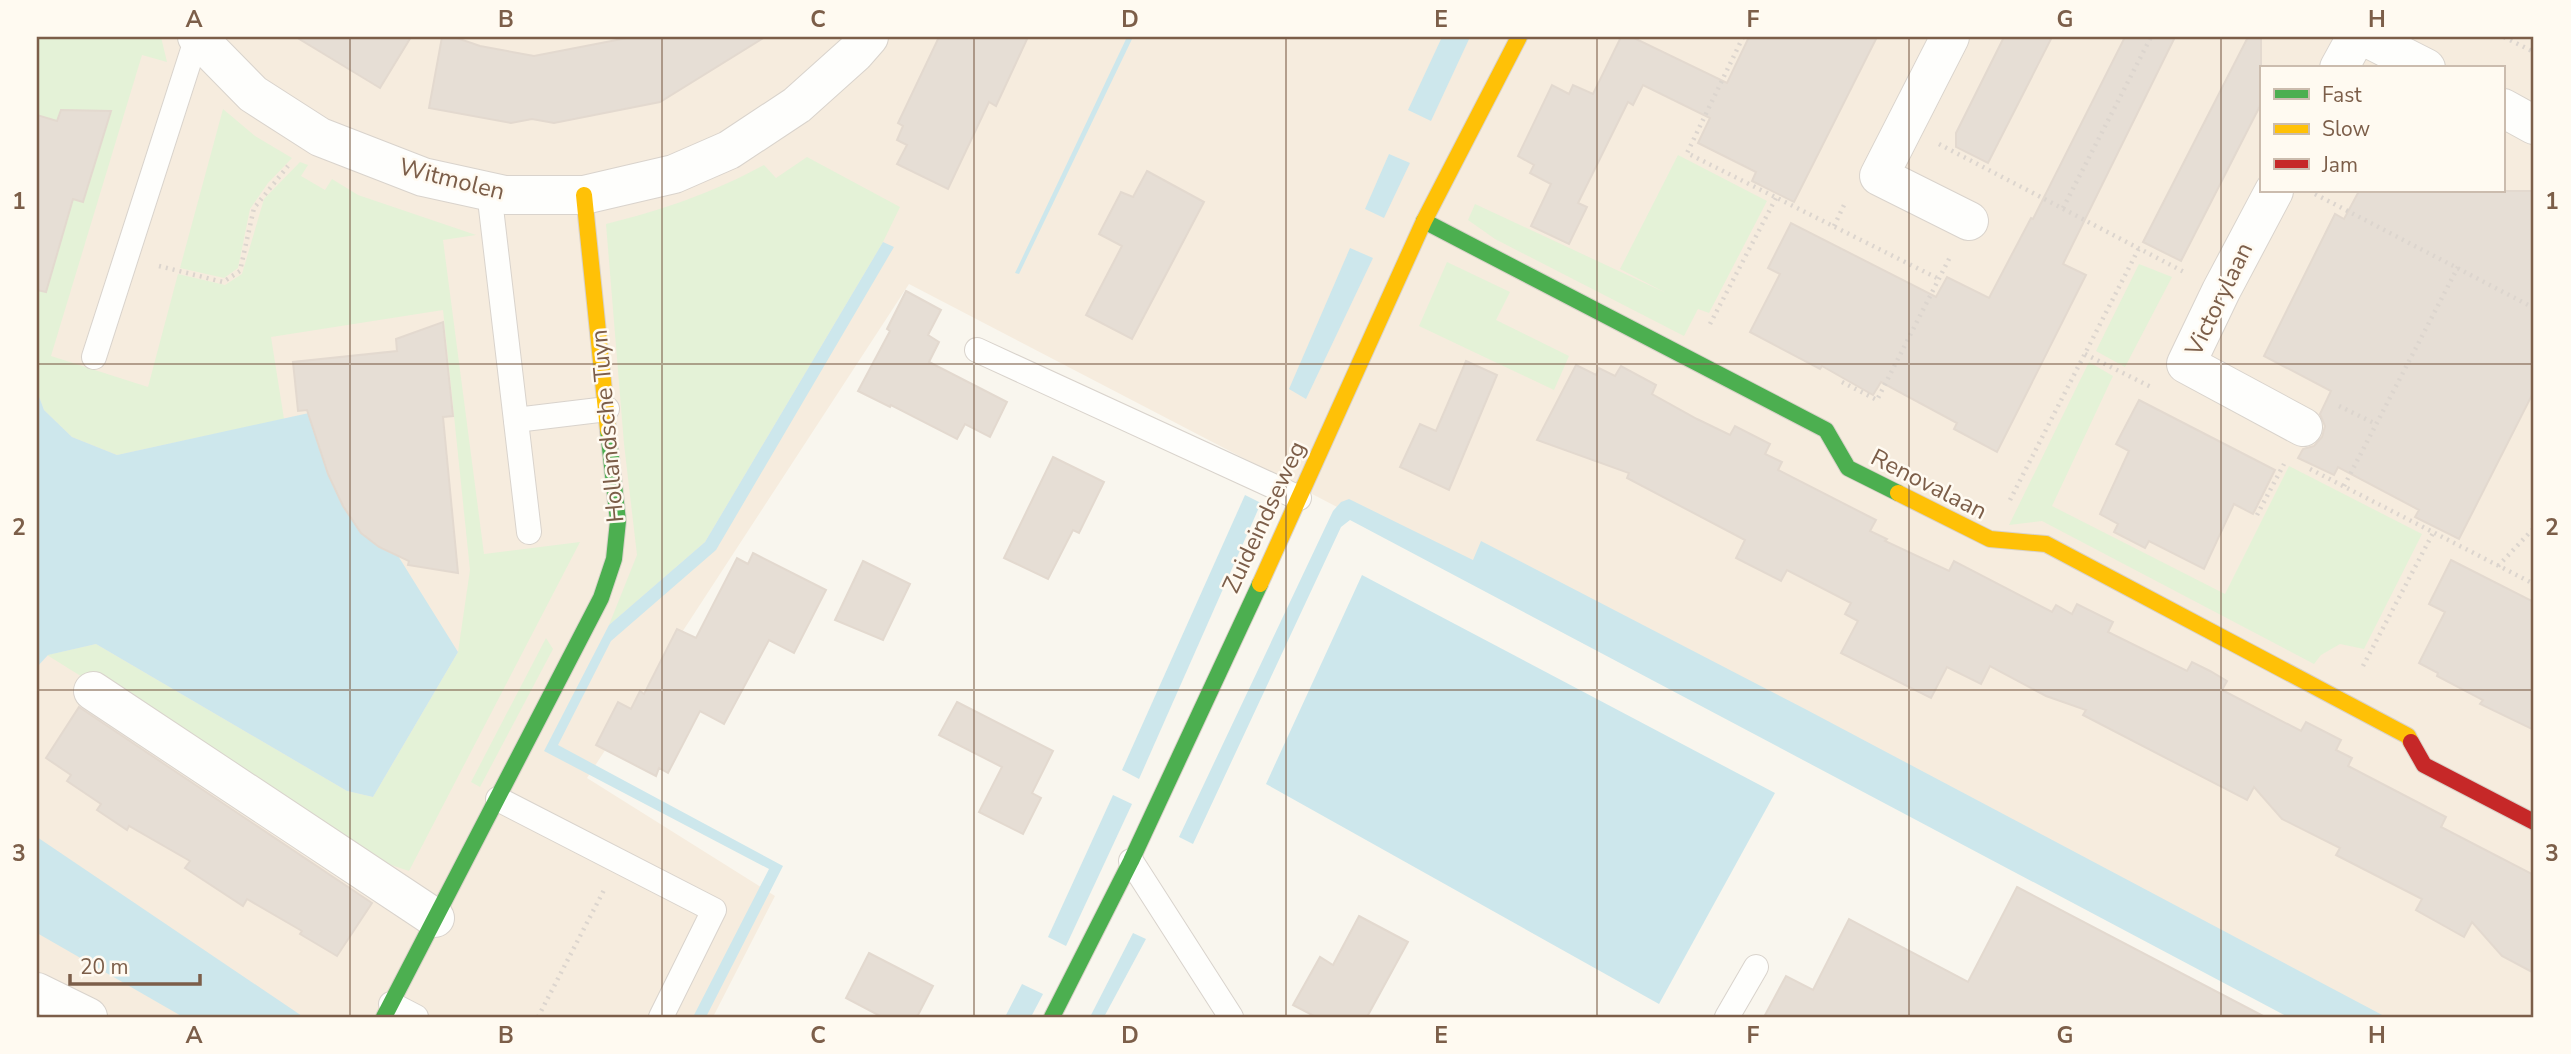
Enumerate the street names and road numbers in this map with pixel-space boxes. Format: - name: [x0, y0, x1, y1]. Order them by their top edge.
- street label: Witmolen: [396, 150, 508, 208]
- street label: Victorylaan: [2177, 237, 2260, 362]
- street label: Hollandsche Tuyn: [583, 328, 631, 524]
- street label: Zuideindseweg: [1215, 436, 1313, 598]
- street label: Renovalaan: [1865, 441, 1993, 527]

